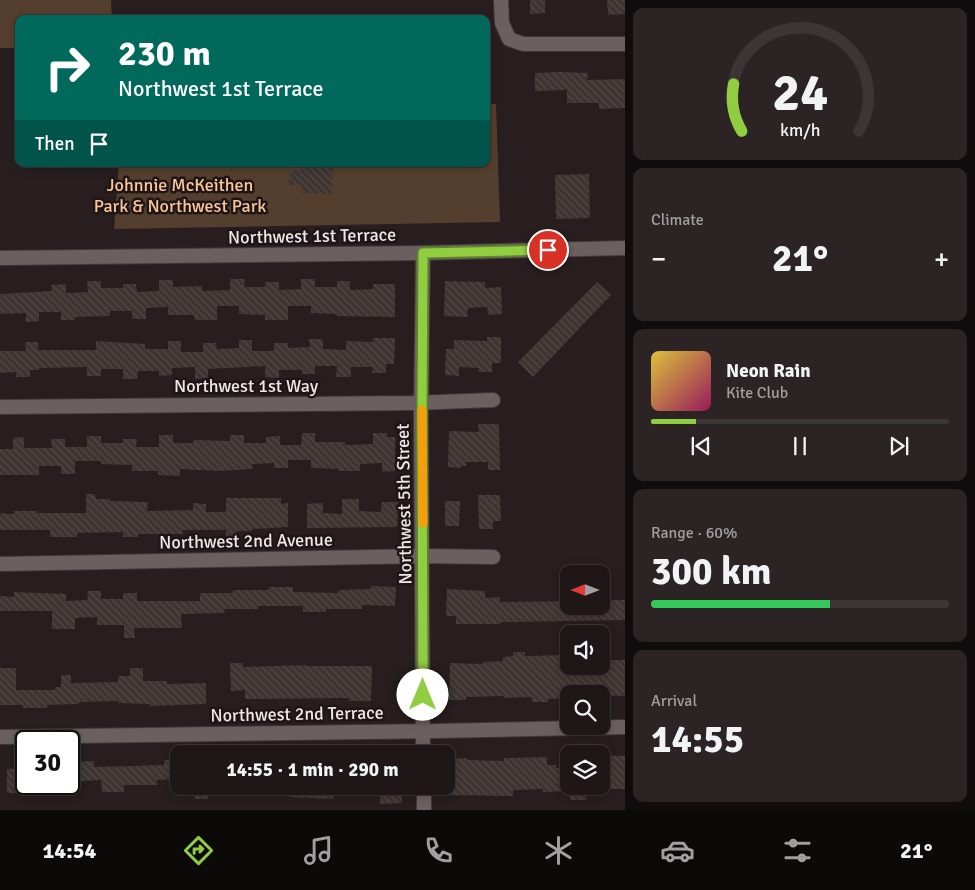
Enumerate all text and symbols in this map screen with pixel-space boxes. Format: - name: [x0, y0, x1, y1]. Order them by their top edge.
- text: 230 m: [118, 32, 211, 75]
- icon: right: [35, 35, 100, 100]
- text: 24: [772, 61, 828, 125]
- text: Northwest 1st Terrace: [118, 75, 323, 102]
- text: km/h: [780, 119, 820, 141]
- icon: arrive: [85, 130, 113, 158]
- text: Then: [35, 132, 75, 156]
- park label: Johnnie McKeithen Park & Northwest Park: [94, 174, 266, 217]
- text: Climate: [651, 210, 704, 230]
- street label: Northwest 1st Terrace: [228, 224, 396, 248]
- pin: [527, 229, 569, 271]
- text: 21°: [772, 235, 828, 282]
- icon: arrive: [534, 236, 562, 264]
- text: −: [651, 242, 666, 276]
- text: +: [934, 242, 949, 276]
- text: Neon Rain: [726, 359, 811, 383]
- street label: Northwest 1st Way: [174, 375, 319, 397]
- text: Kite Club: [726, 383, 788, 403]
- street label: Northwest 5th Street: [392, 423, 416, 585]
- icon: previous: [687, 432, 715, 460]
- icon: pause: [786, 432, 814, 460]
- icon: next: [885, 432, 913, 460]
- text: Range · 60%: [651, 523, 737, 543]
- street label: Northwest 2nd Avenue: [159, 528, 333, 554]
- text: 300 km: [651, 548, 772, 595]
- north arrow: [560, 565, 610, 615]
- map controls: [560, 565, 610, 795]
- button: sound: [560, 625, 610, 675]
- position arrow: [396, 668, 448, 720]
- button: search: [560, 685, 610, 735]
- text: Arrival: [651, 691, 697, 711]
- street label: Northwest 2nd Terrace: [210, 701, 384, 727]
- text: 14:55: [651, 716, 744, 763]
- speed limit sign: 30: [15, 730, 80, 795]
- button: layers: [560, 745, 610, 795]
- text: 14:55 · 1 min · 290 m: [226, 758, 399, 782]
- icon: directions: [181, 833, 216, 868]
- icon: music: [301, 833, 336, 868]
- icon: phone: [421, 833, 456, 868]
- icon: climate: [541, 833, 576, 868]
- icon: car: [660, 833, 695, 868]
- icon: filters: [780, 833, 815, 868]
- text: 14:54: [42, 837, 96, 864]
- text: 21°: [900, 837, 933, 864]

